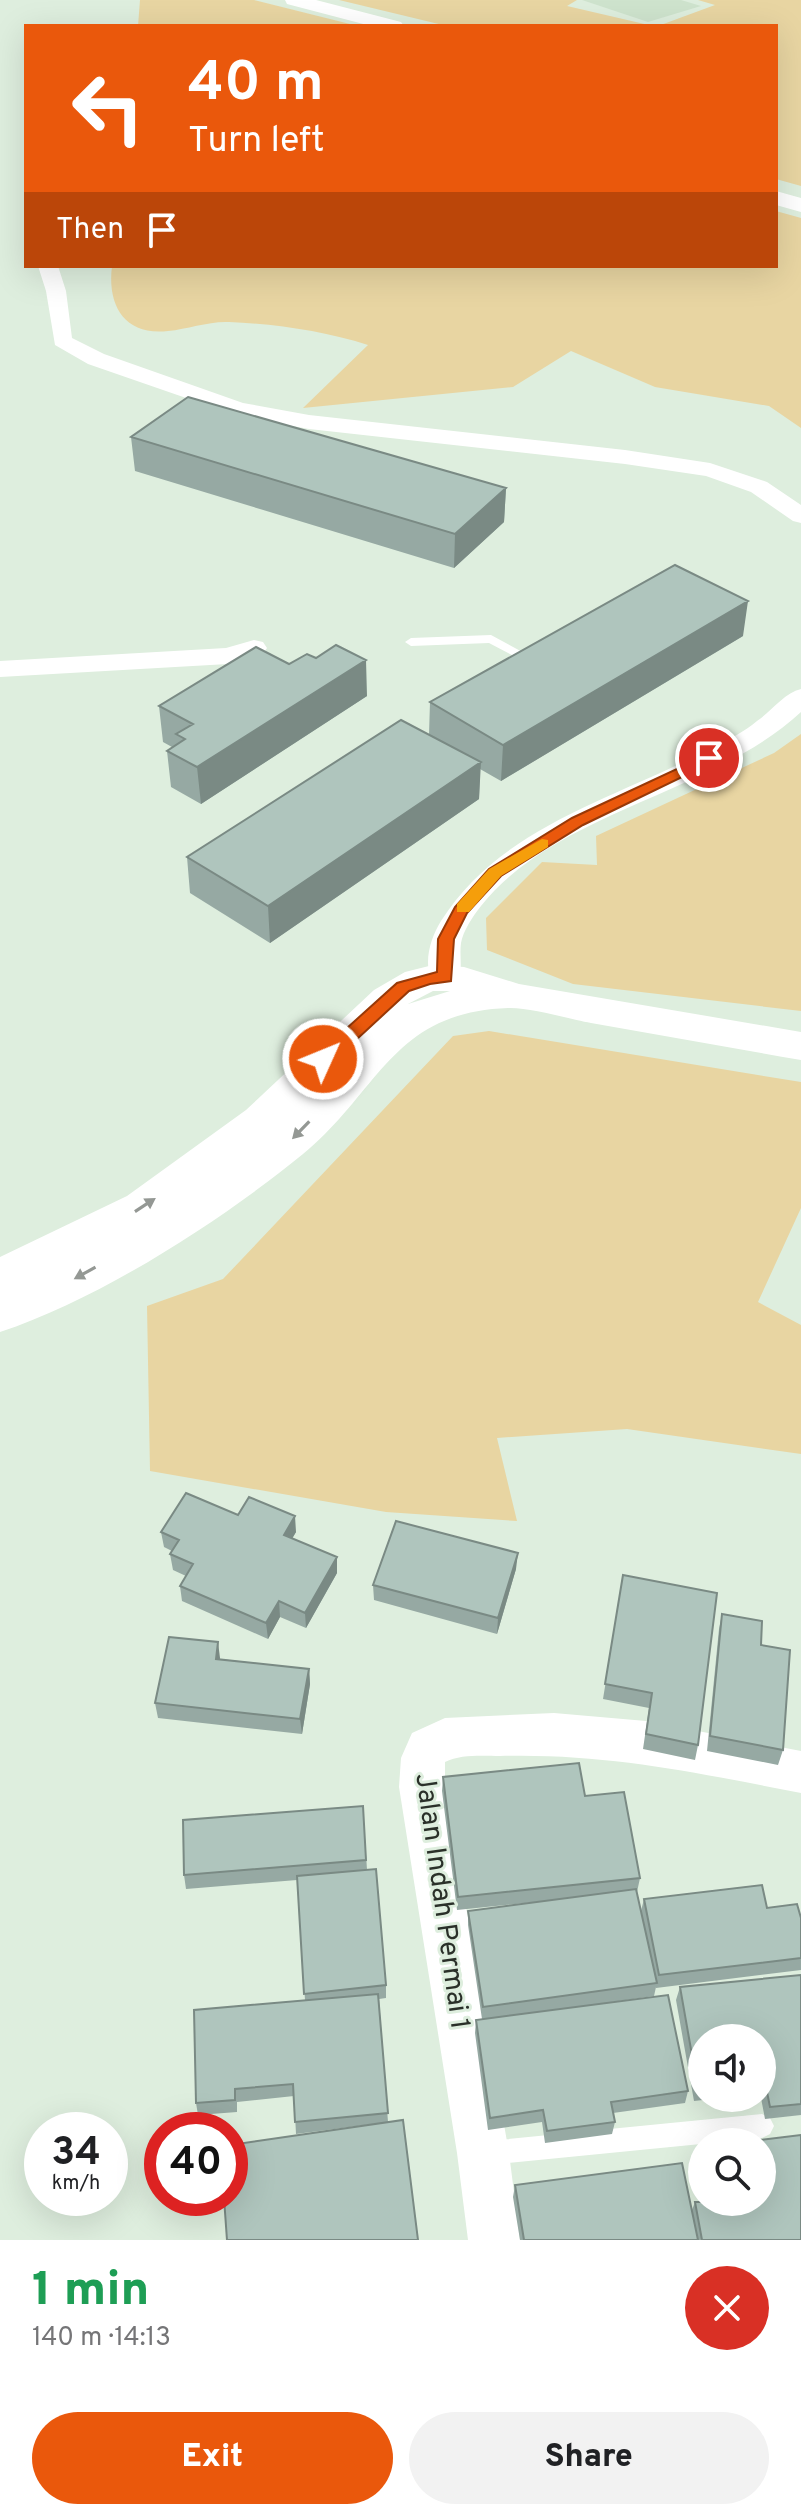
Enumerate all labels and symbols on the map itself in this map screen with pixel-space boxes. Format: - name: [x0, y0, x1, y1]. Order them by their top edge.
- pin: [675, 724, 743, 792]
- position arrow: [281, 1017, 365, 1101]
- one-way arrow: [292, 1120, 311, 1139]
- one-way arrow: [134, 1198, 156, 1212]
- one-way arrow: [73, 1266, 96, 1280]
- street label: Jalan Indah Permai 1: [405, 1771, 477, 2032]
- speed limit sign: 40: [144, 2112, 248, 2216]

